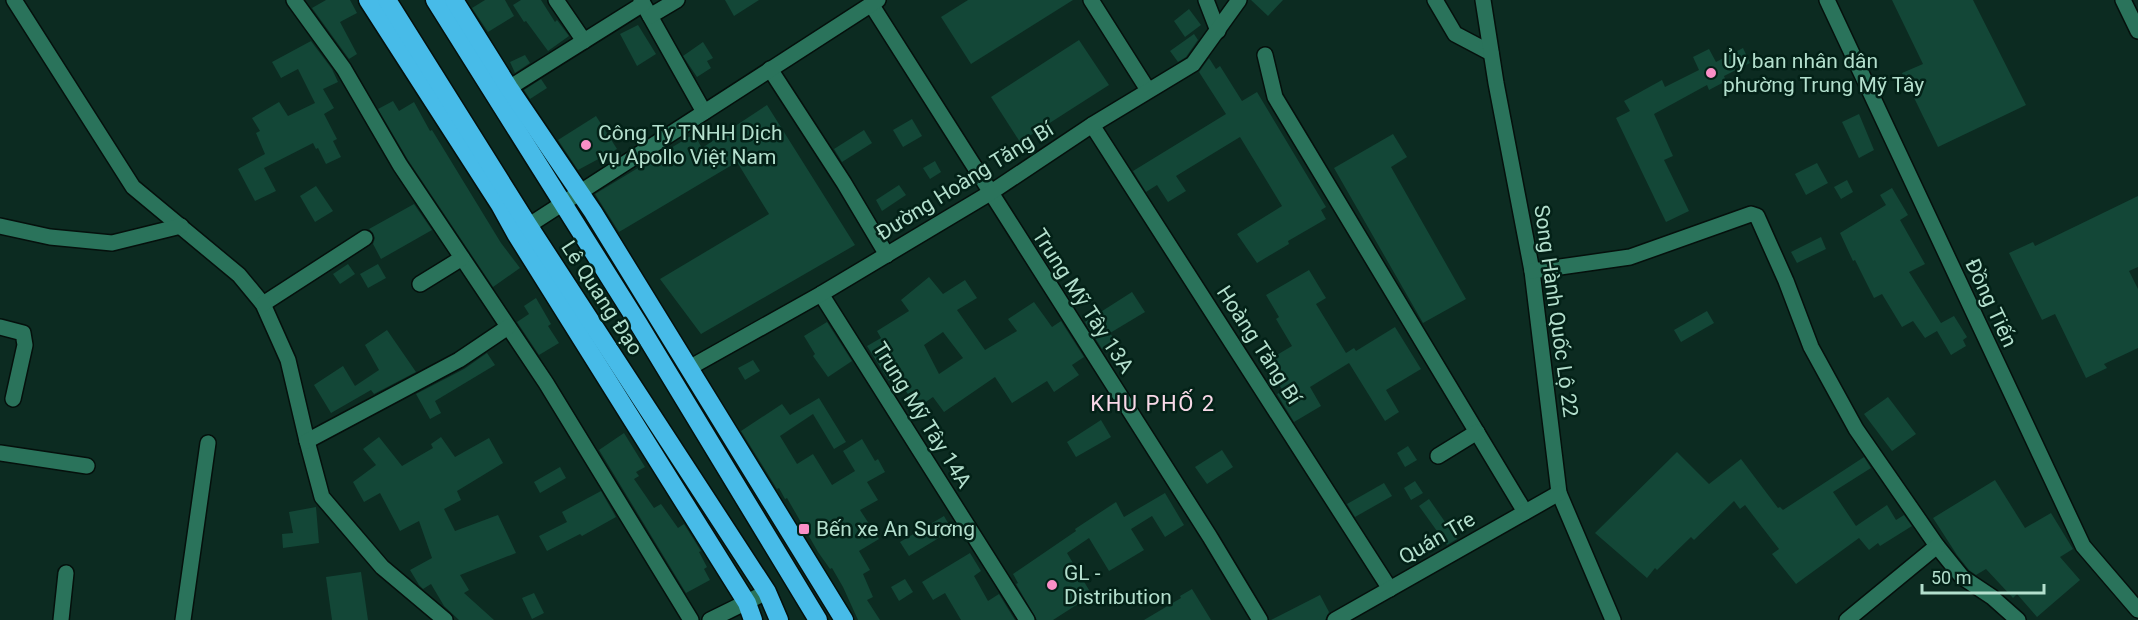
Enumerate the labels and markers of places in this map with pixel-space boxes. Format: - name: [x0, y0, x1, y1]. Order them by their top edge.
- place label: Ủy ban nhân dân phường Trung Mỹ Tây: [1723, 48, 1924, 97]
- marker: Ủy ban nhân dân phường Trung Mỹ Tây: [1704, 66, 1718, 80]
- place label: Công Ty TNHH Dịch vụ Apollo Việt Nam: [598, 121, 783, 169]
- marker: Công Ty TNHH Dịch vụ Apollo Việt Nam: [579, 138, 593, 152]
- place label: Bến xe An Sương: [816, 517, 975, 541]
- marker: Bến xe An Sương: [797, 522, 811, 536]
- place label: GL - Distribution: [1064, 561, 1172, 609]
- marker: GL - Distribution: [1045, 578, 1059, 592]

